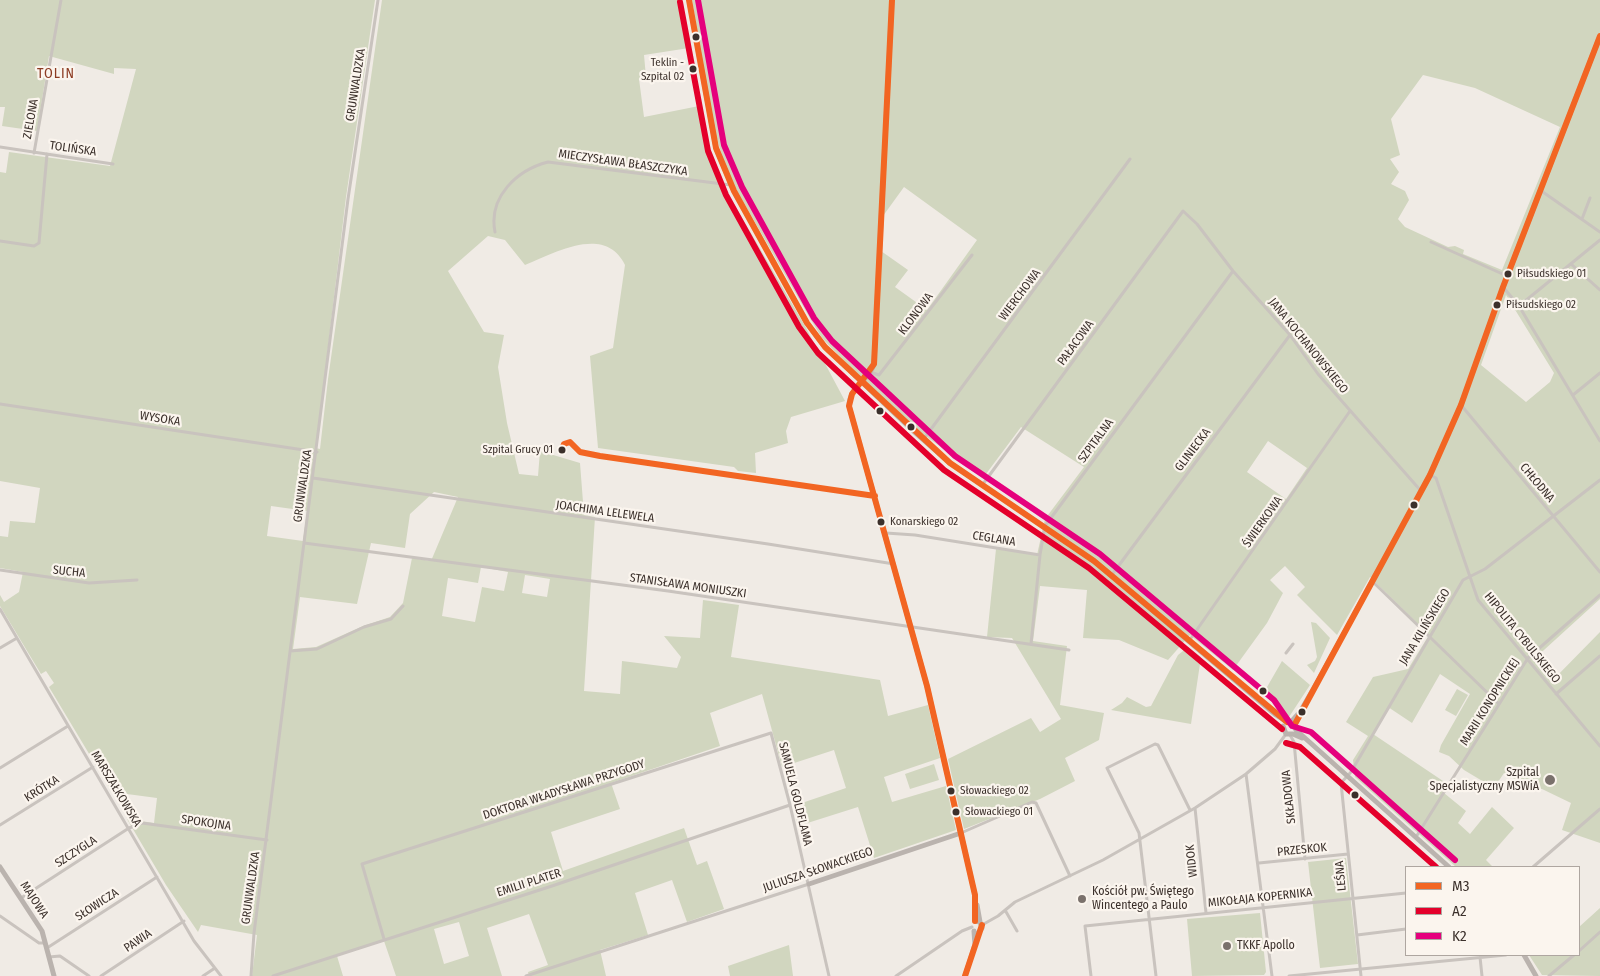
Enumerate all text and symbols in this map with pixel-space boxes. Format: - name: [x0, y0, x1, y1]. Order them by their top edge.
- unlabelled marker: [691, 32, 701, 42]
- street label: GRUNWALDZKA: [343, 48, 369, 122]
- place label: Teklin - Szpital 02: [641, 56, 684, 82]
- marker: Teklin - Szpital 02: [688, 64, 698, 74]
- district label: TOLIN: [36, 66, 76, 82]
- street label: ZIELONA: [20, 98, 42, 140]
- street label: TOLIŃSKA: [49, 139, 97, 159]
- street label: MIECZYSŁAWA BŁASZCZYKA: [557, 147, 689, 179]
- street label: WIERCHOWA: [996, 267, 1044, 323]
- place label: Piłsudskiego 01: [1517, 267, 1586, 281]
- marker: Piłsudskiego 01: [1503, 269, 1513, 279]
- street label: KLONOWA: [896, 290, 936, 338]
- street label: JANA KOCHANOWSKIEGO: [1265, 295, 1351, 397]
- place label: Piłsudskiego 02: [1506, 298, 1576, 312]
- marker: Piłsudskiego 02: [1492, 300, 1502, 310]
- street label: PAŁACOWA: [1055, 318, 1097, 368]
- unlabelled marker: [875, 406, 885, 416]
- street label: WYSOKA: [139, 409, 181, 429]
- street label: SZPITALNA: [1075, 416, 1117, 466]
- unlabelled marker: [906, 422, 916, 432]
- street label: GLINIECKA: [1172, 426, 1214, 474]
- place label: Szpital Grucy 01: [483, 443, 553, 457]
- marker: Szpital Grucy 01: [557, 445, 567, 455]
- street label: GRUNWALDZKA: [291, 449, 315, 523]
- street label: CHŁODNA: [1517, 461, 1557, 505]
- street label: ŚWIERKOWA: [1240, 494, 1286, 550]
- street label: JOACHIMA LELEWELA: [555, 498, 655, 526]
- unlabelled marker: [1409, 500, 1419, 510]
- place label: Konarskiego 02: [890, 515, 958, 529]
- marker: Konarskiego 02: [876, 517, 886, 527]
- street label: CEGLANA: [971, 528, 1017, 550]
- street label: SUCHA: [52, 563, 86, 581]
- street label: STANISŁAWA MONIUSZKI: [629, 571, 747, 601]
- street label: JANA KILIŃSKIEGO: [1397, 586, 1453, 668]
- street label: HIPOLITA CYBULSKIEGO: [1481, 590, 1563, 686]
- street label: MARII KONOPNICKIEJ: [1457, 656, 1523, 748]
- unlabelled marker: [1258, 686, 1268, 696]
- unlabelled marker: [1297, 707, 1307, 717]
- street label: SAMUELA GOLDFLAMA: [775, 741, 815, 847]
- street label: MARSZAŁKOWSKA: [88, 749, 144, 829]
- street label: DOKTORA WŁADYSŁAWA PRZYGODY: [481, 757, 647, 823]
- place label: Szpital Specjalistyczny MSWiA: [1430, 766, 1539, 794]
- street label: SKŁADOWA: [1279, 769, 1299, 825]
- street label: KRÓTKA: [22, 773, 62, 805]
- marker: Szpital Specjalistyczny MSWiA: [1543, 773, 1557, 787]
- place label: Słowackiego 02: [960, 784, 1029, 798]
- marker: Słowackiego 02: [946, 786, 956, 796]
- unlabelled marker: [1350, 790, 1360, 800]
- place label: Słowackiego 01: [965, 805, 1033, 819]
- marker: Słowackiego 01: [951, 807, 961, 817]
- street label: SPOKOJNA: [180, 812, 232, 834]
- street label: SZCZYGLA: [52, 833, 100, 871]
- street label: PRZESKOK: [1276, 840, 1328, 860]
- street label: JULIUSZA SŁOWACKIEGO: [761, 844, 875, 896]
- street label: WIDOK: [1183, 844, 1201, 878]
- street label: GRUNWALDZKA: [239, 851, 263, 925]
- street label: LEŚNA: [1333, 860, 1349, 892]
- street label: EMILII PLATER: [495, 866, 563, 900]
- legend: [1405, 866, 1580, 956]
- text: M3: [1452, 877, 1469, 895]
- street label: MAJOWA: [17, 879, 51, 921]
- place label: Kościół pw. Świętego Wincentego a Paulo: [1092, 885, 1194, 913]
- street label: MIKOŁAJA KOPERNIKA: [1207, 885, 1313, 911]
- street label: SŁOWICZA: [73, 886, 121, 924]
- marker: Kościół pw. Świętego Wincentego a Paulo: [1076, 893, 1088, 905]
- text: A2: [1452, 902, 1467, 920]
- street label: PAWIA: [121, 927, 155, 955]
- text: K2: [1452, 927, 1467, 945]
- place label: TKKF Apollo: [1237, 939, 1295, 953]
- marker: TKKF Apollo: [1221, 940, 1233, 952]

